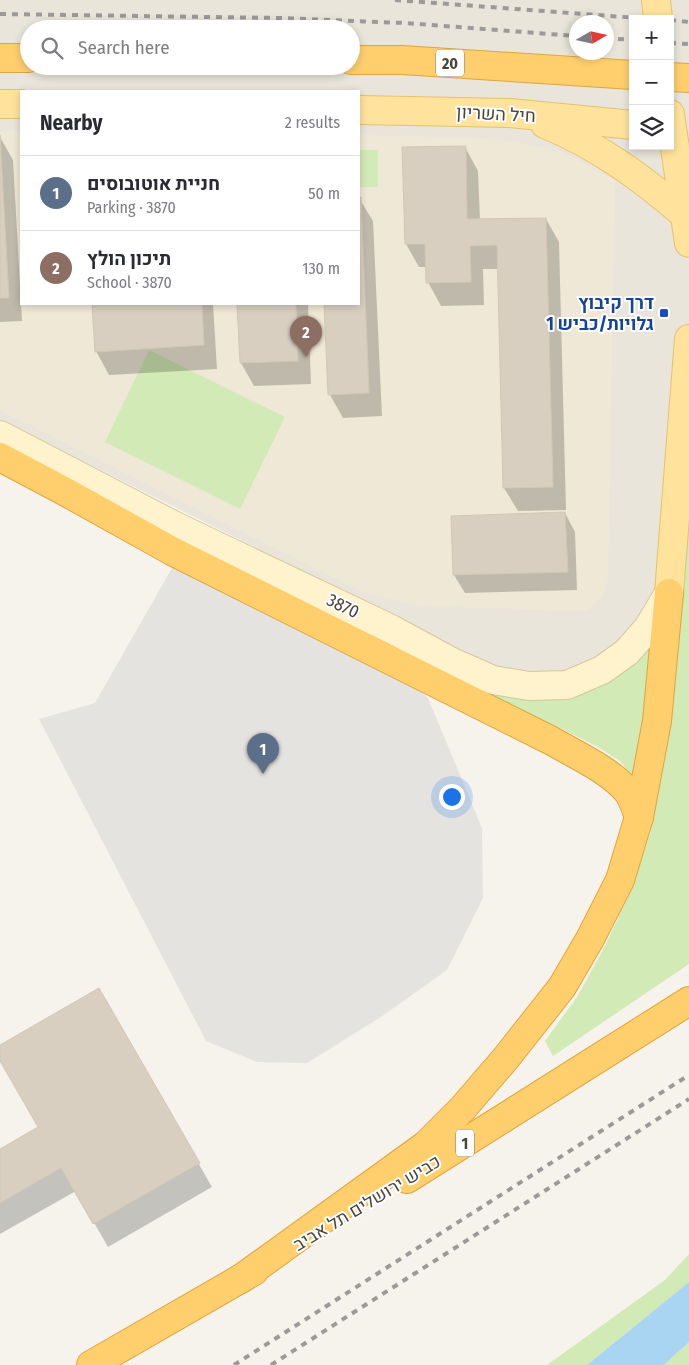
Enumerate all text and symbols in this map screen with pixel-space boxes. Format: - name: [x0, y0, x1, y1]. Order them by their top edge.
- north arrow: [569, 15, 614, 60]
- map controls: [629, 15, 674, 150]
- button: +: [629, 15, 674, 60]
- search box: [20, 20, 360, 75]
- icon: search: [38, 34, 66, 62]
- text: Search here: [78, 36, 170, 59]
- road number: 20: [436, 49, 464, 76]
- button: −: [629, 60, 674, 105]
- street label: חיל השריון: [456, 101, 536, 127]
- button: layers: [629, 105, 674, 150]
- text: Nearby: [40, 110, 102, 136]
- text: 2 results: [285, 113, 340, 132]
- text: חניית אוטובוסים: [87, 172, 220, 195]
- text: 1: [53, 184, 59, 203]
- text: 50 m: [308, 184, 340, 203]
- text: Parking · 3870: [87, 198, 176, 217]
- text: תיכון הולץ: [87, 247, 171, 270]
- text: 2: [52, 259, 60, 278]
- text: 130 m: [302, 259, 340, 278]
- text: School · 3870: [87, 273, 172, 292]
- place label: דרך קיבוץ גלויות/כביש 1: [546, 292, 654, 335]
- marker: דרך קיבוץ גלויות/כביש 1: [658, 307, 670, 319]
- pin: 2: [290, 316, 322, 357]
- street label: 3870: [323, 589, 363, 623]
- pin: 1: [247, 733, 279, 774]
- your location: [439, 784, 465, 810]
- road number: 1: [456, 1130, 474, 1156]
- street label: כביש ירושלים תל אביב: [289, 1150, 445, 1256]

